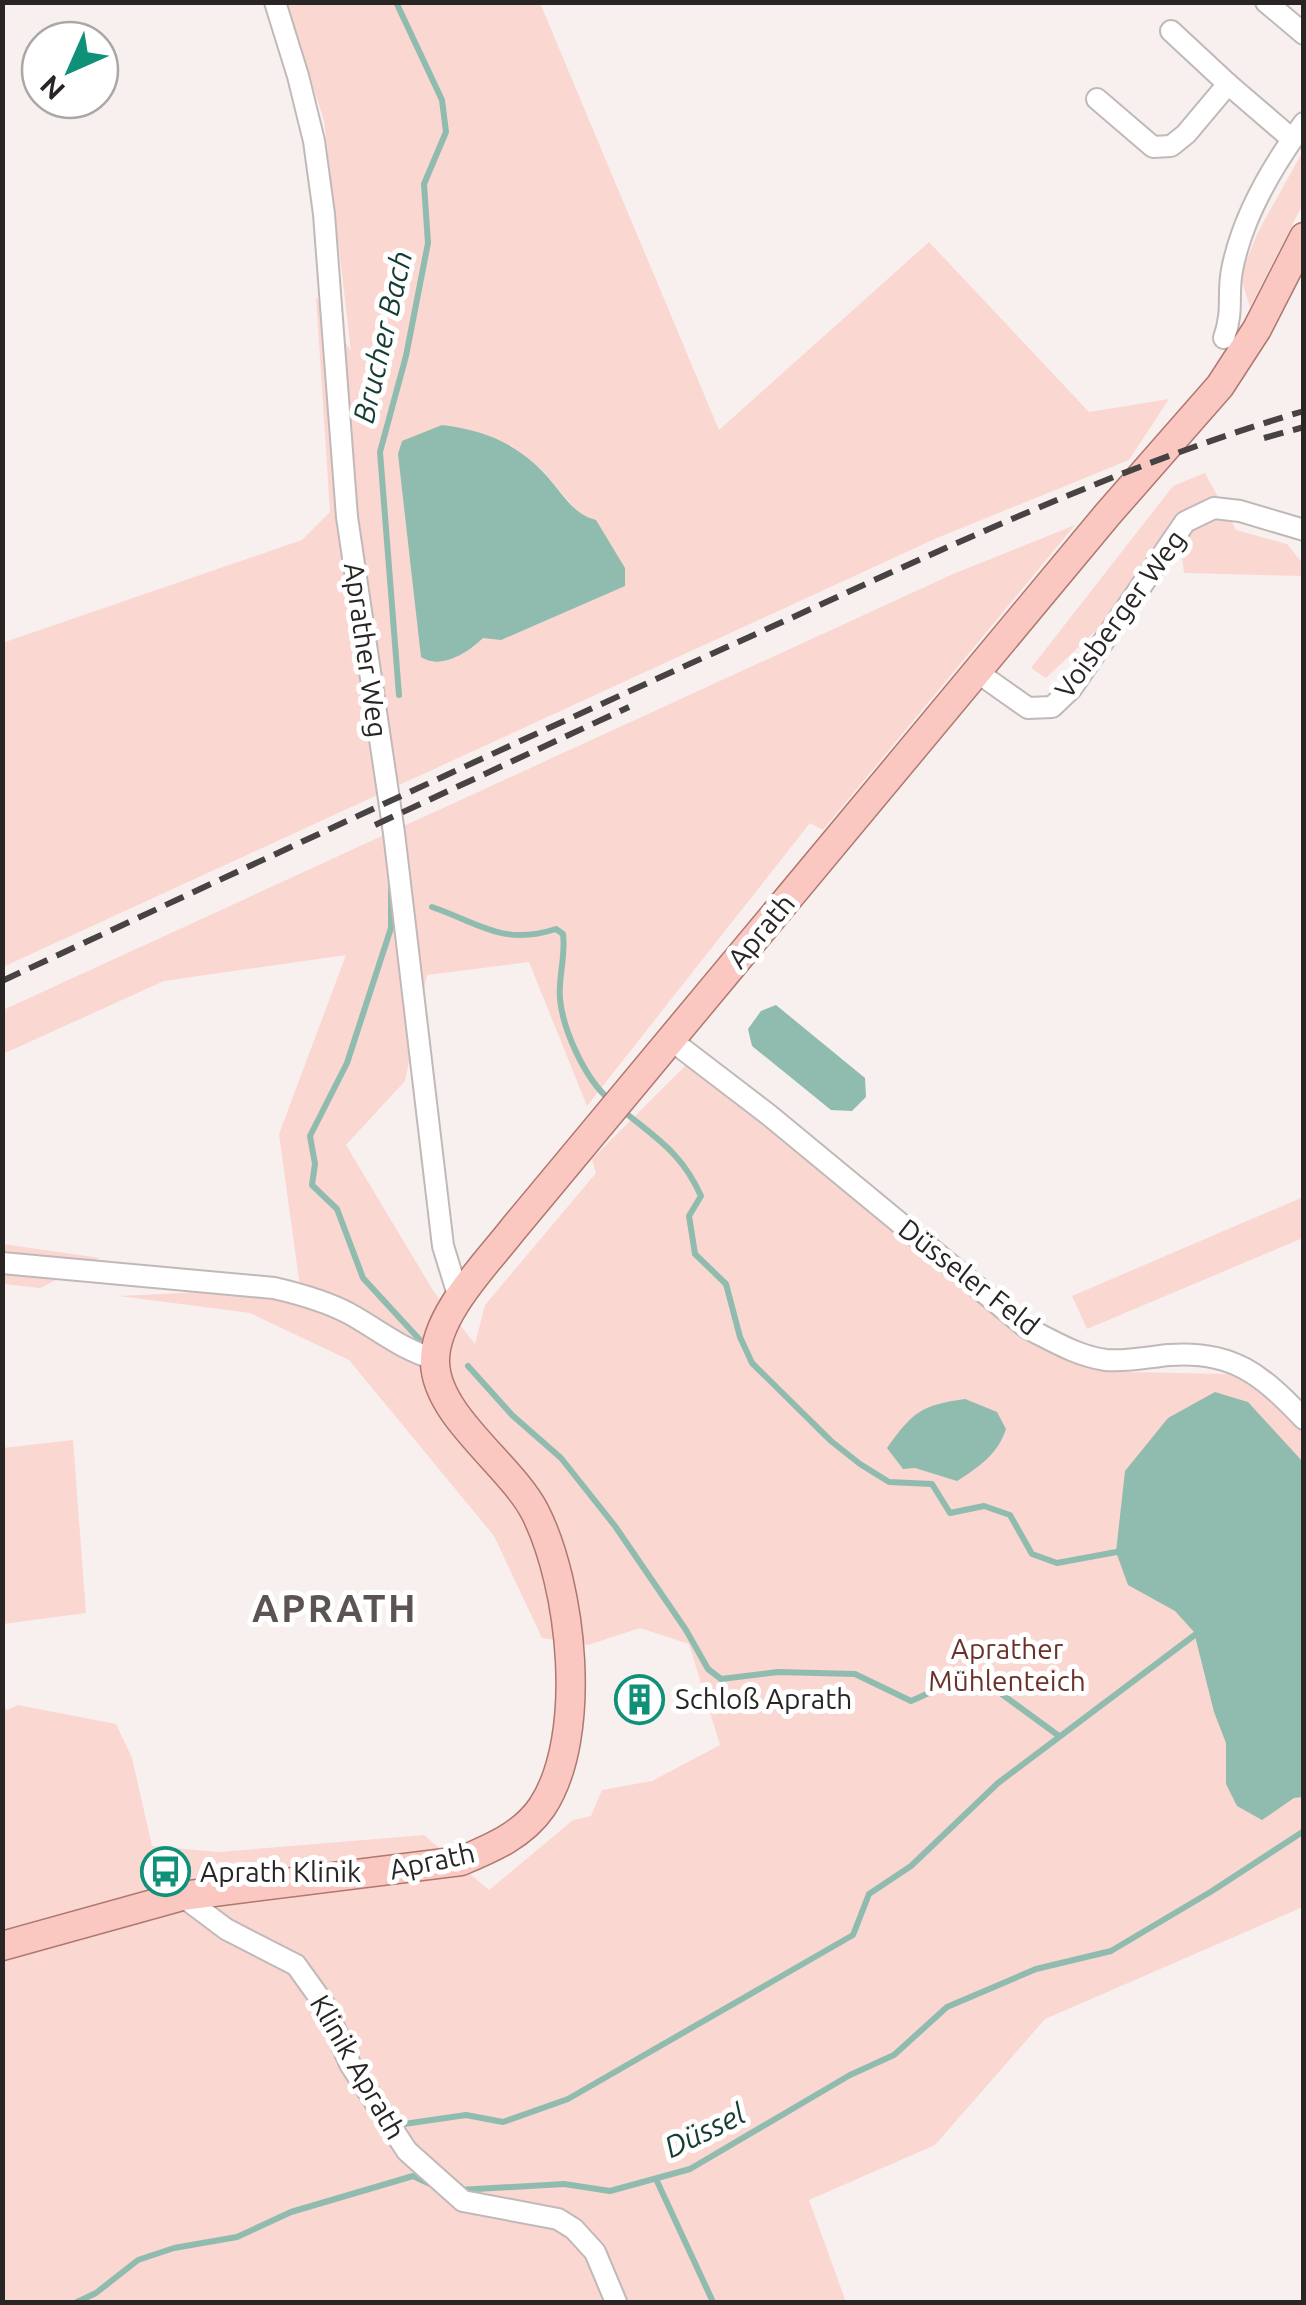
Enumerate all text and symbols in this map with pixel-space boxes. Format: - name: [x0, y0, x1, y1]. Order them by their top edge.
- north arrow: [20, 20, 120, 120]
- text: N: [34, 70, 70, 106]
- water label: Brucher Bach: [346, 247, 418, 426]
- street label: Voisberger Weg: [1048, 524, 1191, 704]
- street label: Aprather Weg: [339, 561, 394, 739]
- street label: Aprath: [721, 888, 800, 974]
- street label: Düsseler Feld: [893, 1212, 1046, 1341]
- district label: APRATH: [252, 1587, 418, 1629]
- park label: Aprather Mühlenteich: [928, 1633, 1086, 1696]
- building icon: Schloß Aprath: [614, 1673, 666, 1725]
- place label: Schloß Aprath: [675, 1683, 852, 1714]
- street label: Aprath: [386, 1836, 477, 1885]
- bus stop icon: Aprath Klinik: [139, 1846, 191, 1898]
- place label: Aprath Klinik: [200, 1856, 361, 1887]
- street label: Klinik Aprath: [305, 1989, 412, 2144]
- water label: Düssel: [658, 2096, 751, 2164]

